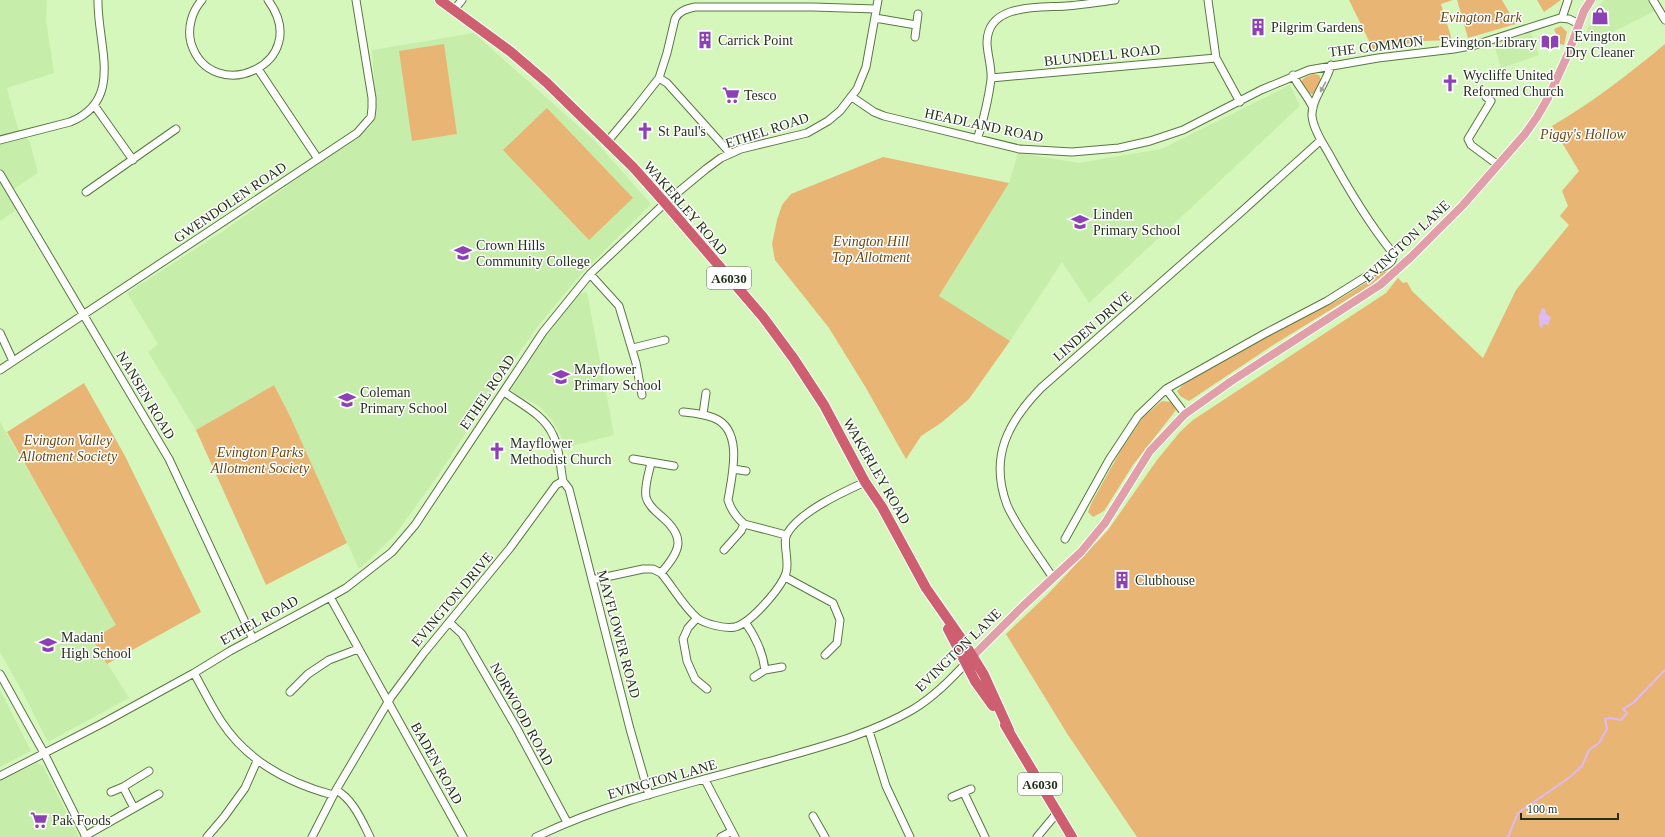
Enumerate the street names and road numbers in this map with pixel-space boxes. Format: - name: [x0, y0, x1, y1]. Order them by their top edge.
- street label: THE COMMON: [1328, 33, 1424, 60]
- street label: BLUNDELL ROAD: [1043, 42, 1161, 69]
- street label: HEADLAND ROAD: [923, 106, 1045, 145]
- street label: ETHEL ROAD: [723, 110, 811, 151]
- street label: WAKERLEY ROAD: [641, 158, 731, 258]
- street label: GWENDOLEN ROAD: [171, 159, 289, 246]
- street label: EVINGTON LANE: [1360, 197, 1453, 285]
- road number: A6030: [707, 267, 751, 289]
- street label: LINDEN DRIVE: [1050, 288, 1134, 364]
- street label: NANSEN ROAD: [113, 349, 178, 442]
- street label: ETHEL ROAD: [457, 352, 518, 433]
- street label: WAKERLEY ROAD: [840, 416, 913, 527]
- street label: EVINGTON DRIVE: [409, 549, 496, 649]
- street label: MAYFLOWER ROAD: [594, 568, 643, 700]
- street label: ETHEL ROAD: [218, 593, 301, 648]
- street label: EVINGTON LANE: [913, 606, 1004, 695]
- street label: NORWOOD ROAD: [487, 660, 556, 768]
- street label: BADEN ROAD: [408, 720, 465, 807]
- street label: EVINGTON LANE: [606, 757, 718, 802]
- road number: A6030: [1018, 773, 1062, 795]

